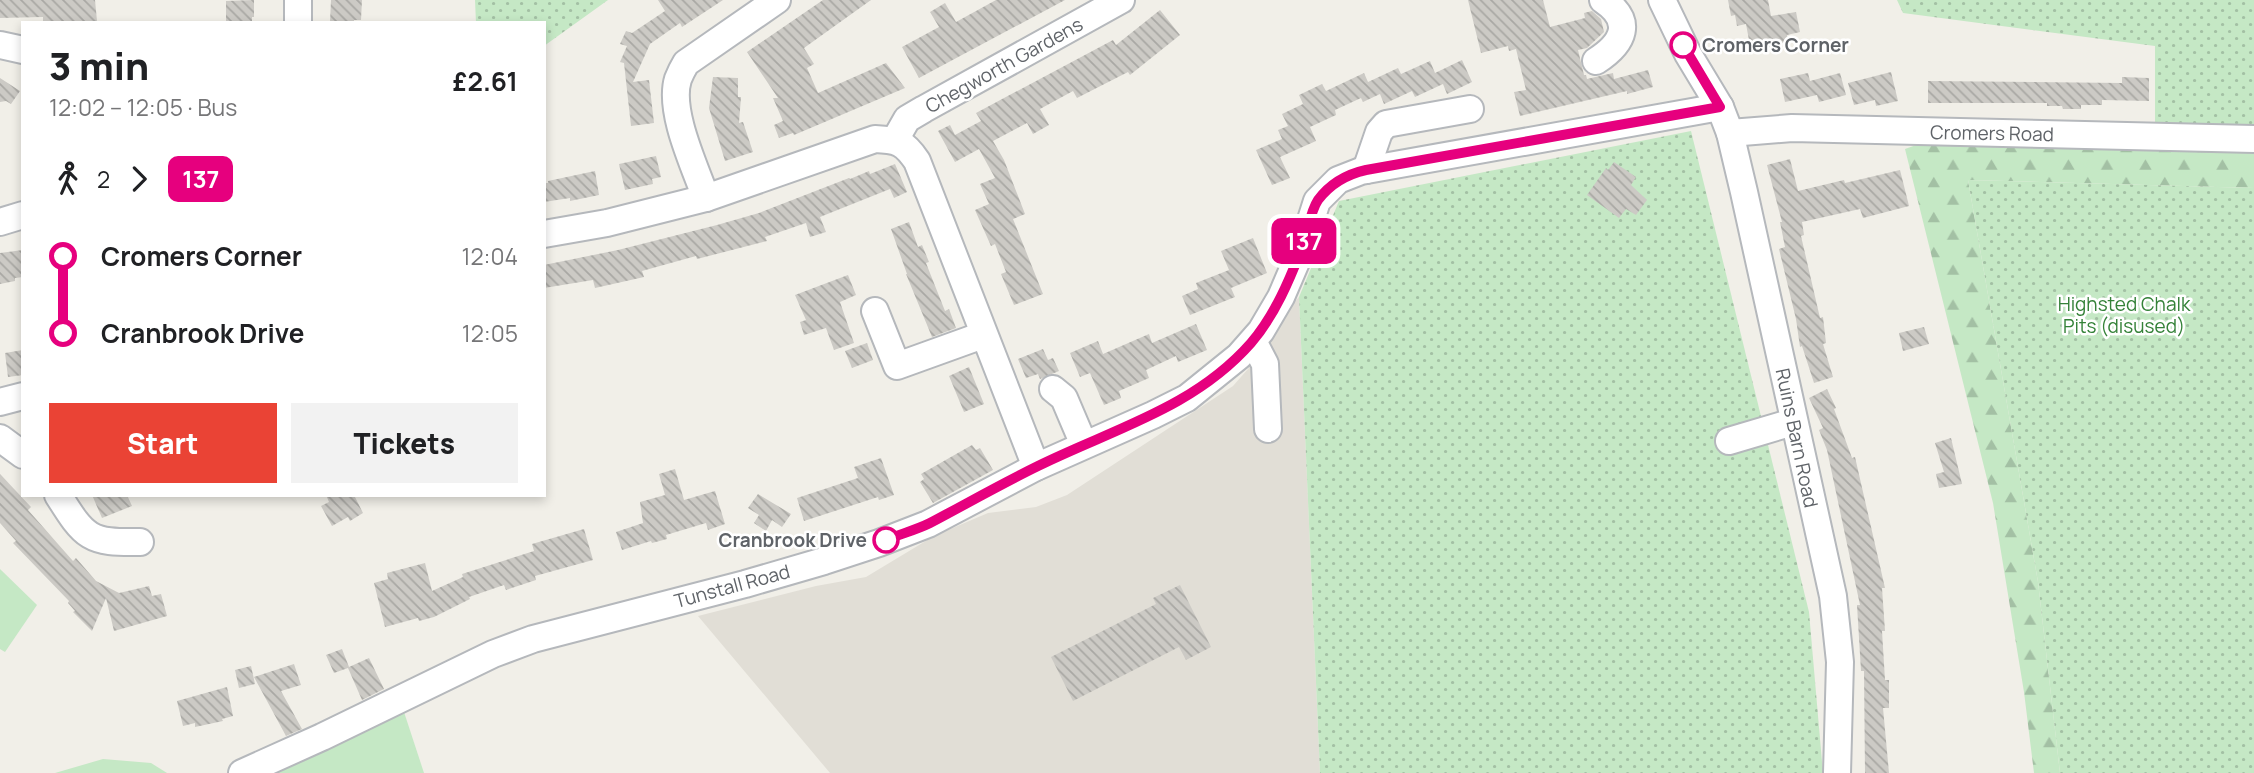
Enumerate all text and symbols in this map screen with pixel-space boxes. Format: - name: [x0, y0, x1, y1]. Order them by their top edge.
- street label: Chegworth Gardens: [921, 11, 1087, 119]
- marker: Cromers Corner: [1670, 32, 1696, 58]
- place label: Cromers Corner: [1702, 32, 1849, 58]
- text: 3 min: [49, 39, 149, 91]
- text: £2.61: [453, 63, 518, 99]
- text: 12:02 – 12:05 · Bus: [49, 91, 237, 123]
- street label: Cromers Road: [1930, 119, 2054, 147]
- icon: walk: [49, 160, 87, 198]
- icon: forward: [120, 160, 158, 198]
- text: 137: [182, 162, 219, 195]
- text: 2: [97, 163, 110, 195]
- line badge: 137: [1264, 218, 1344, 264]
- text: 137: [1285, 224, 1323, 257]
- text: Cromers Corner: [101, 238, 302, 274]
- text: 12:04: [461, 240, 518, 272]
- park label: Highsted Chalk Pits (disused): [2058, 291, 2191, 339]
- text: Cranbrook Drive: [101, 315, 304, 351]
- text: 12:05: [462, 317, 518, 349]
- street label: Ruins Barn Road: [1770, 366, 1824, 510]
- button: Start: [49, 403, 277, 483]
- button: Tickets: [291, 403, 518, 483]
- place label: Cranbrook Drive: [718, 527, 867, 553]
- marker: Cranbrook Drive: [873, 527, 899, 553]
- street label: Tunstall Road: [671, 558, 793, 614]

